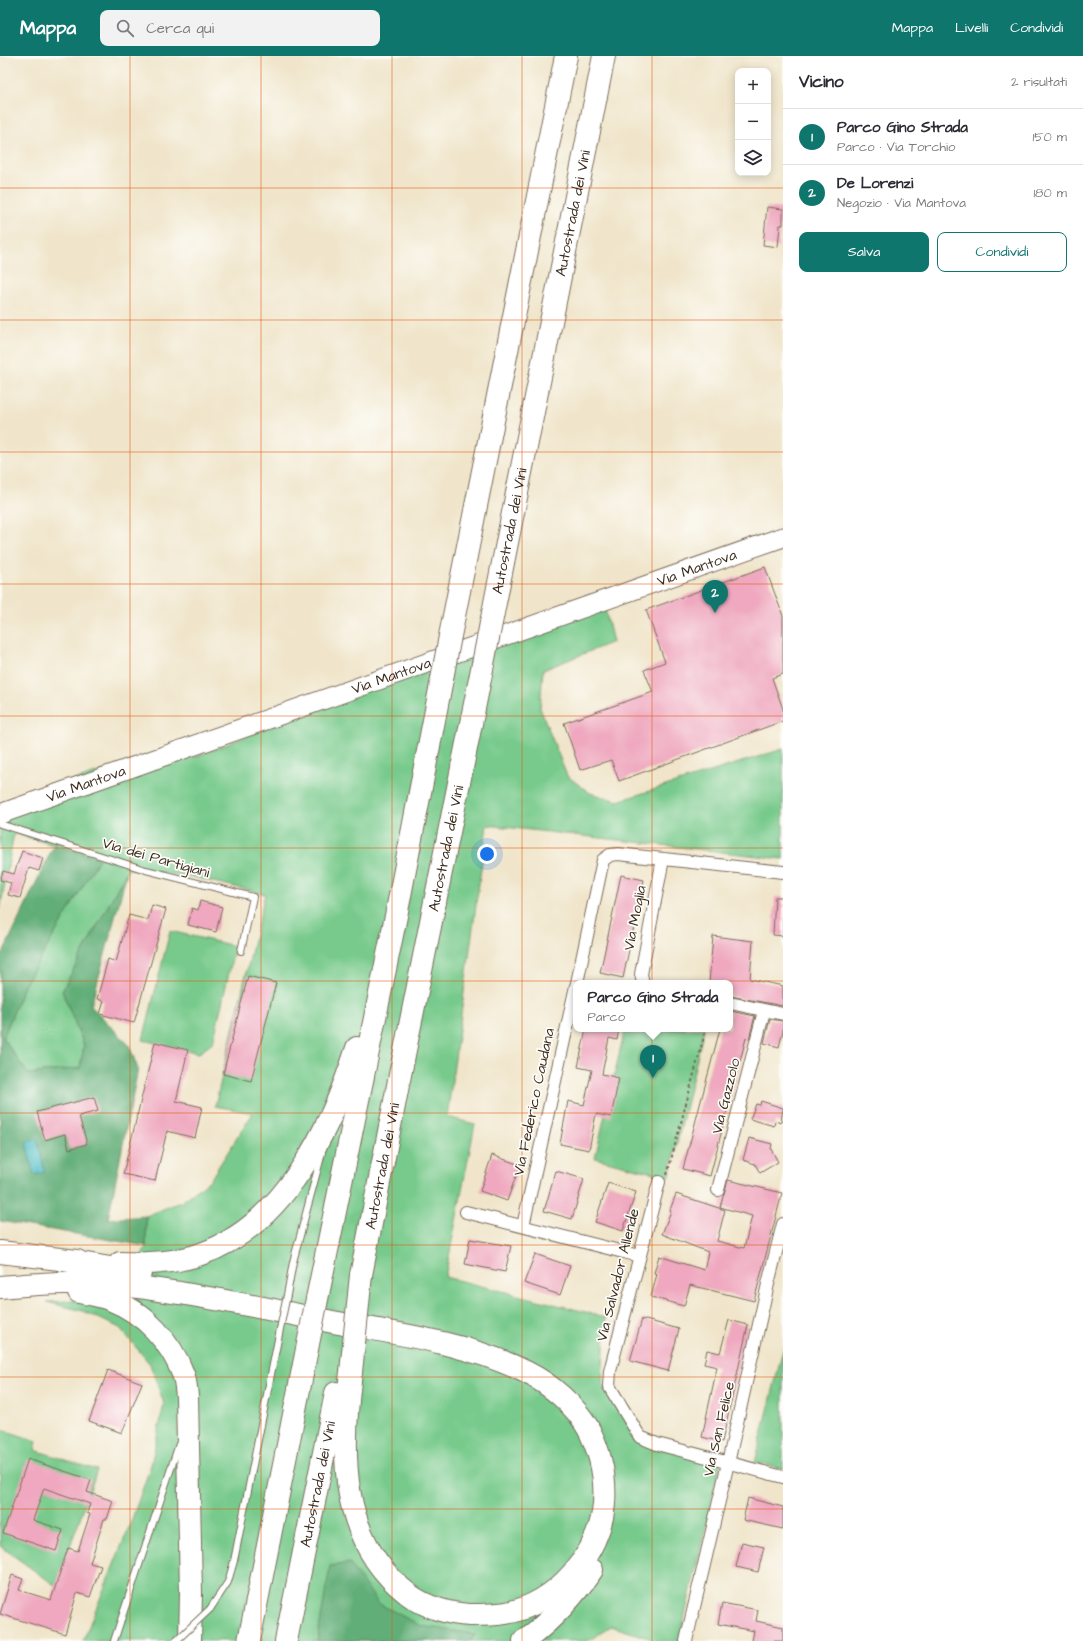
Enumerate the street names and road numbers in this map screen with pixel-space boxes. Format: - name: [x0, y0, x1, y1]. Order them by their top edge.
- street label: Autostrada dei Vini: [550, 147, 596, 278]
- street label: Autostrada dei Vini: [487, 465, 532, 596]
- street label: Via Mantova: [654, 544, 740, 591]
- street label: Via Mantova: [349, 652, 434, 699]
- street label: Via Mantova: [43, 760, 129, 807]
- street label: Autostrada dei Vini: [423, 783, 469, 913]
- street label: Via dei Partigiani: [100, 833, 213, 884]
- street label: Via Moglia: [618, 883, 653, 953]
- street label: Via Federico Caudana: [508, 1026, 560, 1178]
- street label: Via Gazzolo: [706, 1055, 746, 1136]
- street label: Autostrada dei Vini: [360, 1100, 405, 1231]
- street label: Via Salvador Allende: [591, 1206, 645, 1344]
- street label: Via San Felice: [698, 1379, 740, 1479]
- street label: Autostrada dei Vini: [295, 1419, 341, 1549]

